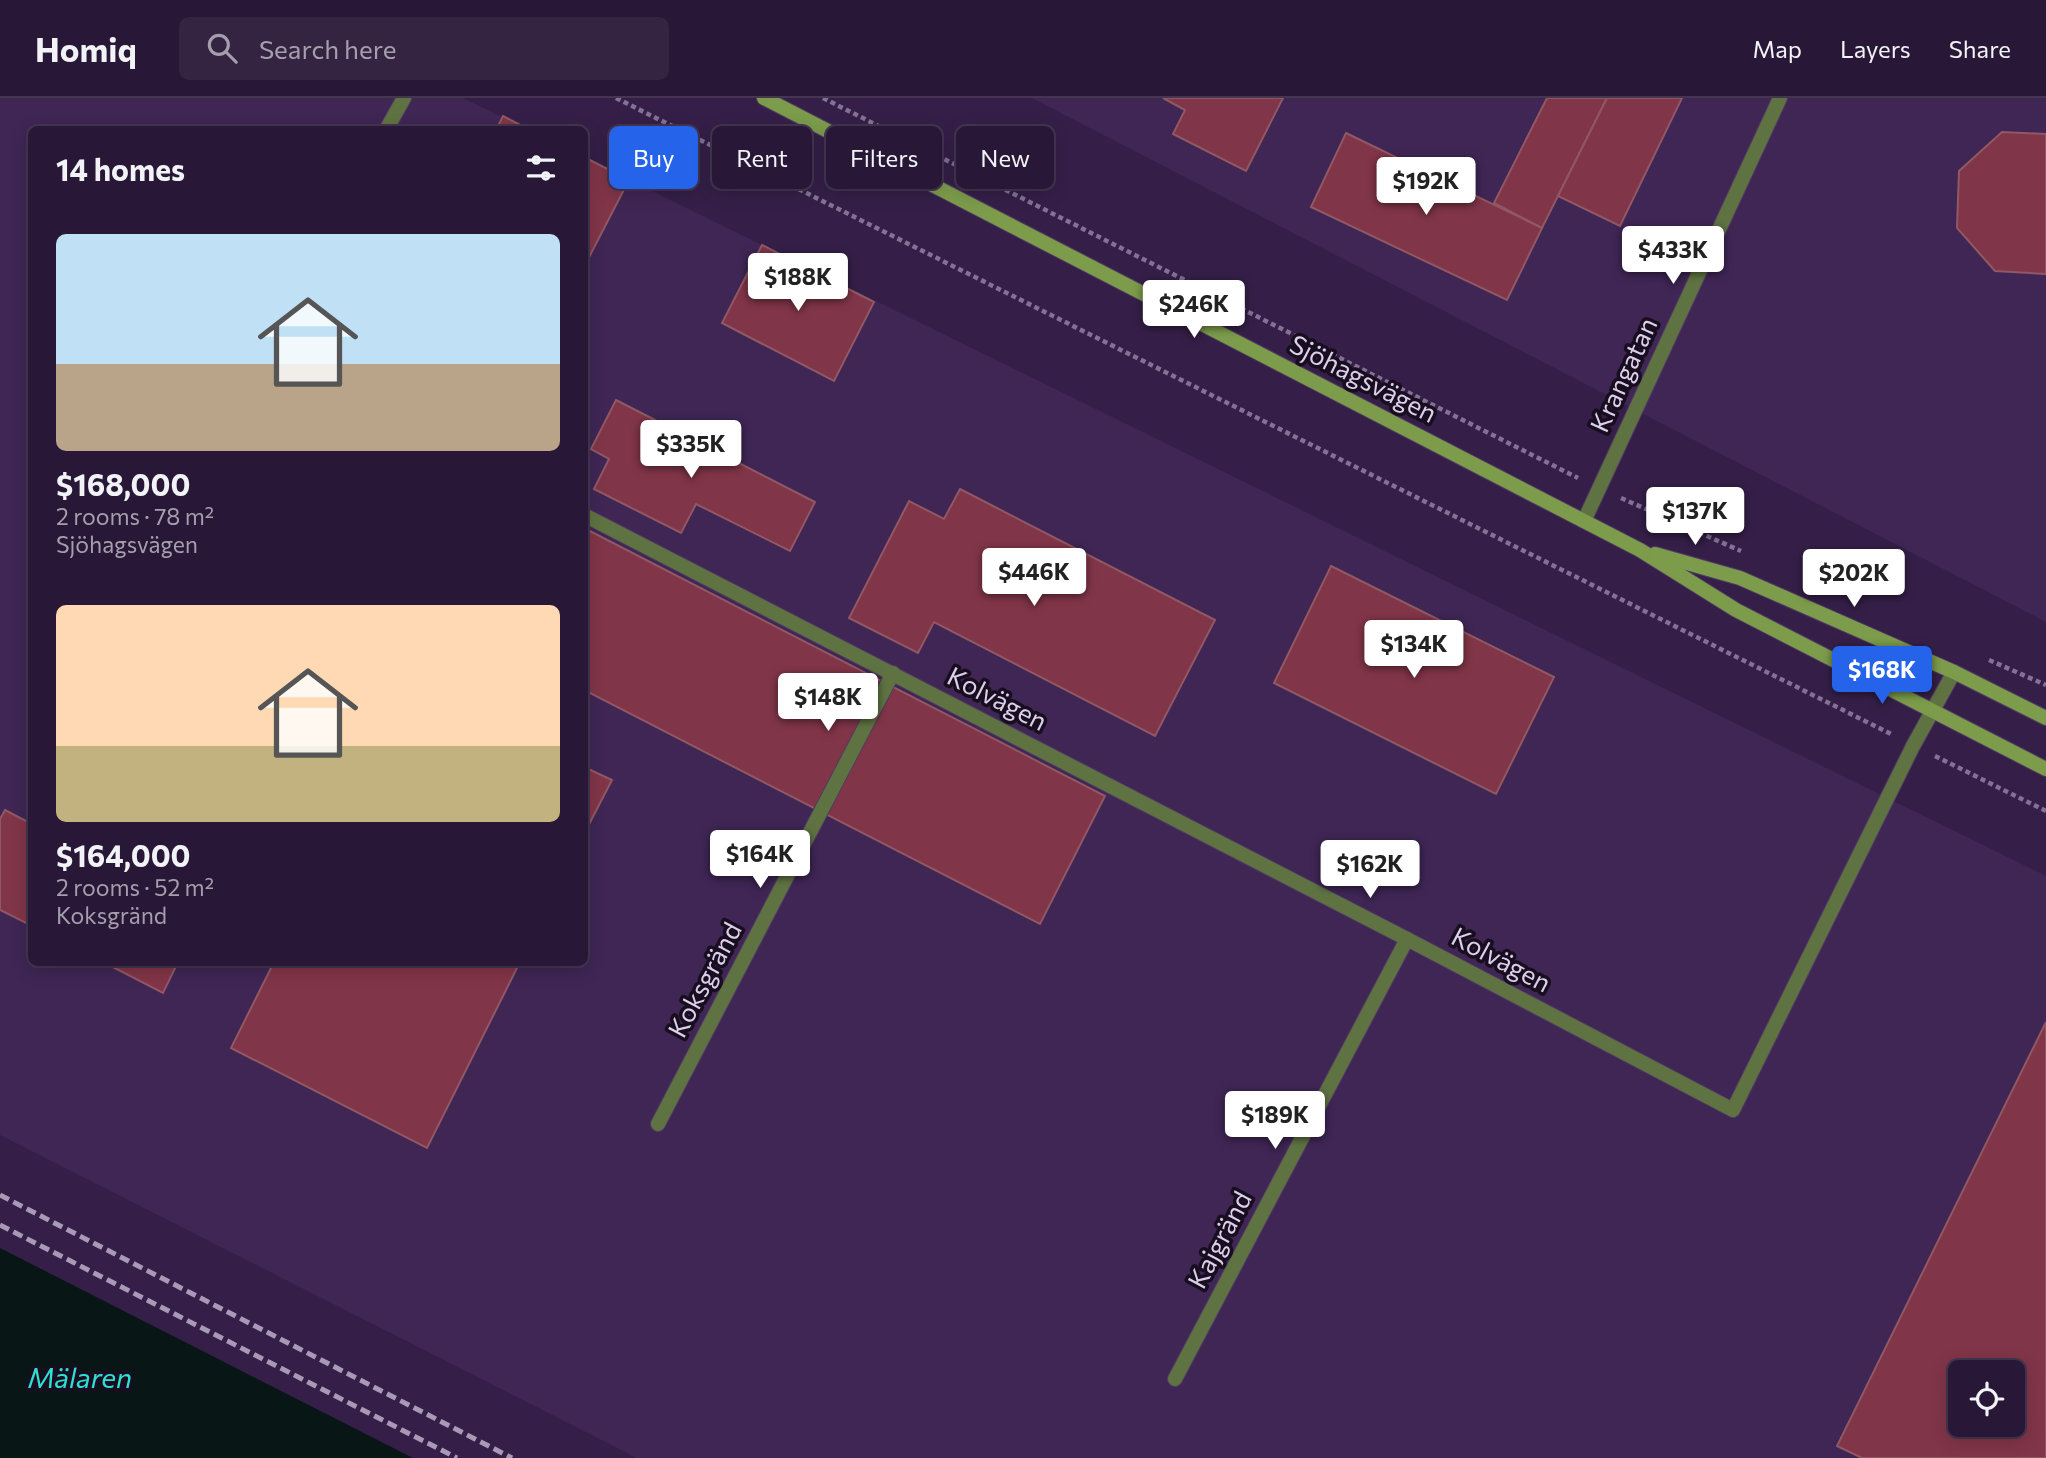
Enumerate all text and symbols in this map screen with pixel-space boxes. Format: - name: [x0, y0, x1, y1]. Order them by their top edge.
- search box: [179, 17, 669, 80]
- text: Homiq: [35, 28, 137, 69]
- icon: search: [203, 29, 241, 67]
- text: Search here: [259, 33, 396, 64]
- text: Map: [1753, 34, 1802, 63]
- text: Layers: [1840, 34, 1911, 63]
- text: Share: [1949, 34, 2011, 63]
- chip: Buy: [609, 126, 698, 189]
- chip: Rent: [712, 126, 812, 189]
- chip: Filters: [826, 126, 942, 189]
- chip: New: [956, 126, 1054, 189]
- icon: filters: [522, 149, 560, 187]
- text: 14 homes: [56, 150, 185, 187]
- pin: $192K: [1377, 158, 1475, 217]
- text: $192K: [1393, 166, 1459, 194]
- pin: $433K: [1624, 226, 1722, 286]
- text: $433K: [1638, 235, 1708, 263]
- pin: $188K: [749, 254, 847, 313]
- text: $188K: [764, 262, 832, 290]
- icon: home: [245, 279, 371, 405]
- pin: $246K: [1145, 280, 1243, 340]
- text: $246K: [1159, 289, 1229, 317]
- street label: Krangatan: [1583, 312, 1663, 437]
- street label: Sjöhagsvägen: [1285, 327, 1442, 428]
- pin: $335K: [642, 420, 740, 480]
- text: $335K: [656, 429, 726, 457]
- text: $168,000: [56, 465, 190, 502]
- pin: $137K: [1646, 488, 1744, 547]
- text: $137K: [1662, 496, 1728, 524]
- text: 2 rooms · 78 m²: [56, 502, 214, 530]
- text: Sjöhagsvägen: [56, 530, 198, 558]
- pin: $446K: [985, 548, 1083, 608]
- pin: $202K: [1805, 550, 1903, 609]
- text: $446K: [998, 557, 1070, 585]
- text: $202K: [1819, 558, 1889, 586]
- pin: $134K: [1365, 620, 1463, 680]
- text: $134K: [1380, 629, 1448, 657]
- pin: $168K: [1833, 646, 1931, 706]
- icon: home: [245, 650, 371, 776]
- text: $168K: [1848, 655, 1916, 683]
- street label: Kolvägen: [943, 659, 1053, 736]
- pin: $148K: [779, 674, 877, 733]
- text: $148K: [794, 682, 862, 710]
- pin: $164K: [711, 830, 809, 890]
- text: $164,000: [56, 836, 191, 873]
- text: $164K: [726, 839, 794, 867]
- pin: $162K: [1321, 840, 1419, 900]
- text: $162K: [1337, 849, 1403, 877]
- text: 2 rooms · 52 m²: [56, 873, 214, 901]
- text: Koksgränd: [56, 901, 167, 929]
- street label: Koksgränd: [661, 917, 747, 1042]
- street label: Kolvägen: [1447, 920, 1557, 998]
- pin: $189K: [1226, 1091, 1324, 1151]
- text: $189K: [1241, 1100, 1309, 1128]
- street label: Kajgränd: [1180, 1186, 1257, 1293]
- water label: Mälaren: [28, 1360, 132, 1394]
- map controls: [1948, 1360, 2025, 1437]
- button: locate: [1948, 1360, 2025, 1437]

